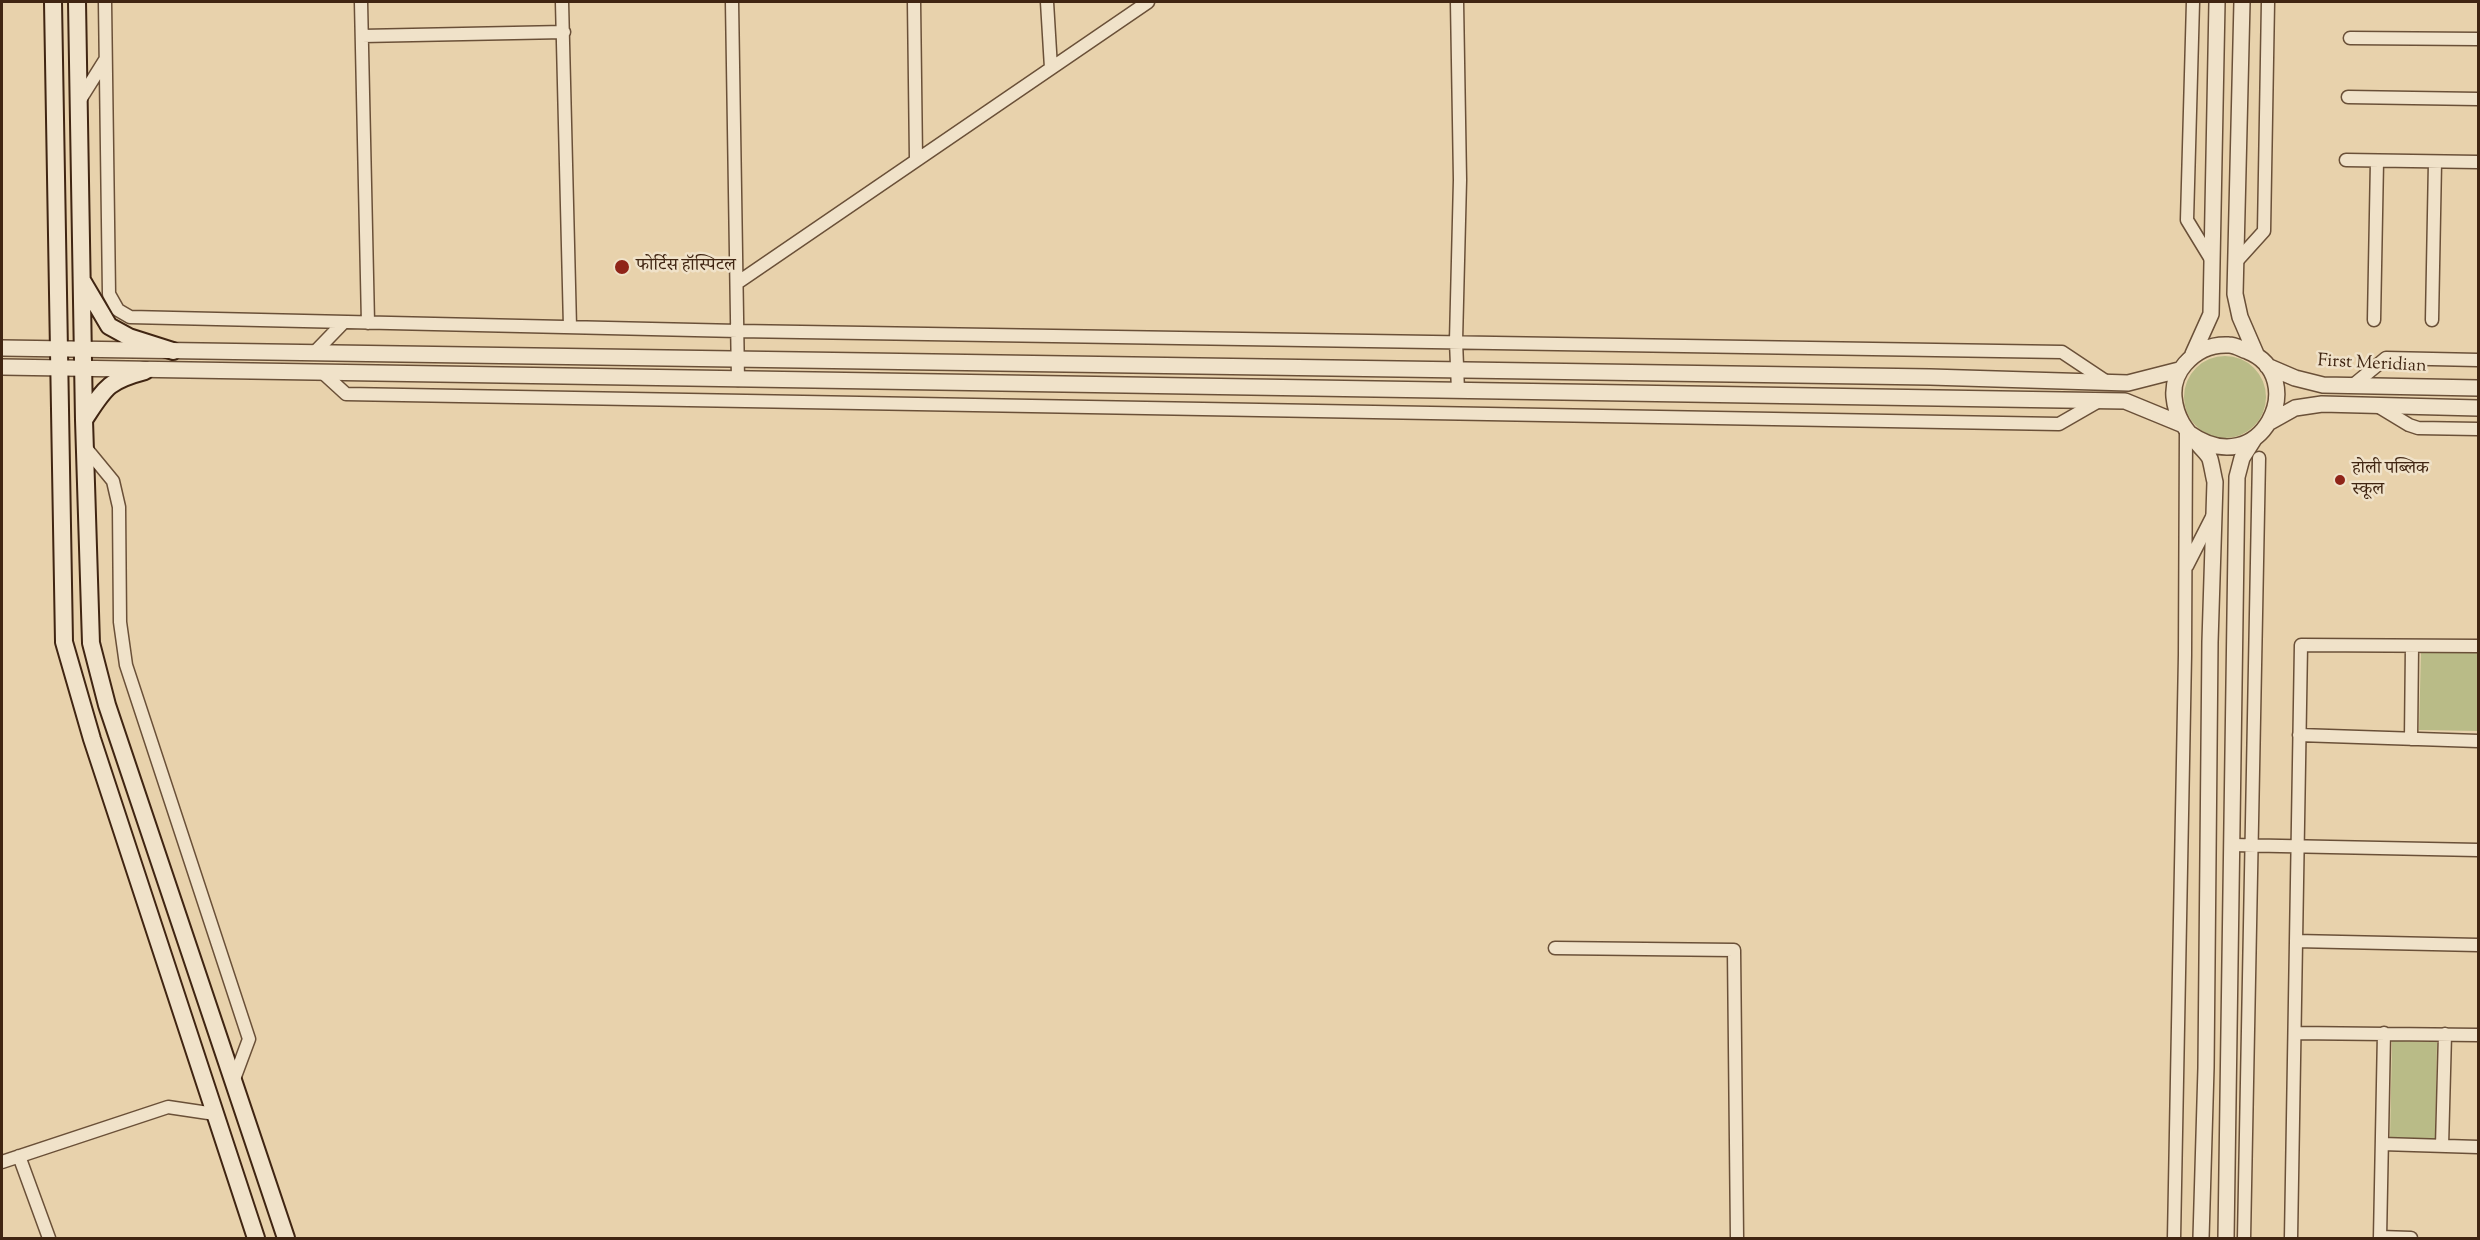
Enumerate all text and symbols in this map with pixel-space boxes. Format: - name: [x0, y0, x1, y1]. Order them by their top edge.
- place label: फोर्टिस हॉस्पिटल: [636, 256, 736, 278]
- marker: फोर्टिस हॉस्पिटल: [613, 258, 631, 276]
- street label: First Meridian: [2317, 351, 2427, 379]
- place label: होली पब्लिक स्कूल: [2352, 459, 2429, 502]
- marker: होली पब्लिक स्कूल: [2333, 473, 2347, 487]

